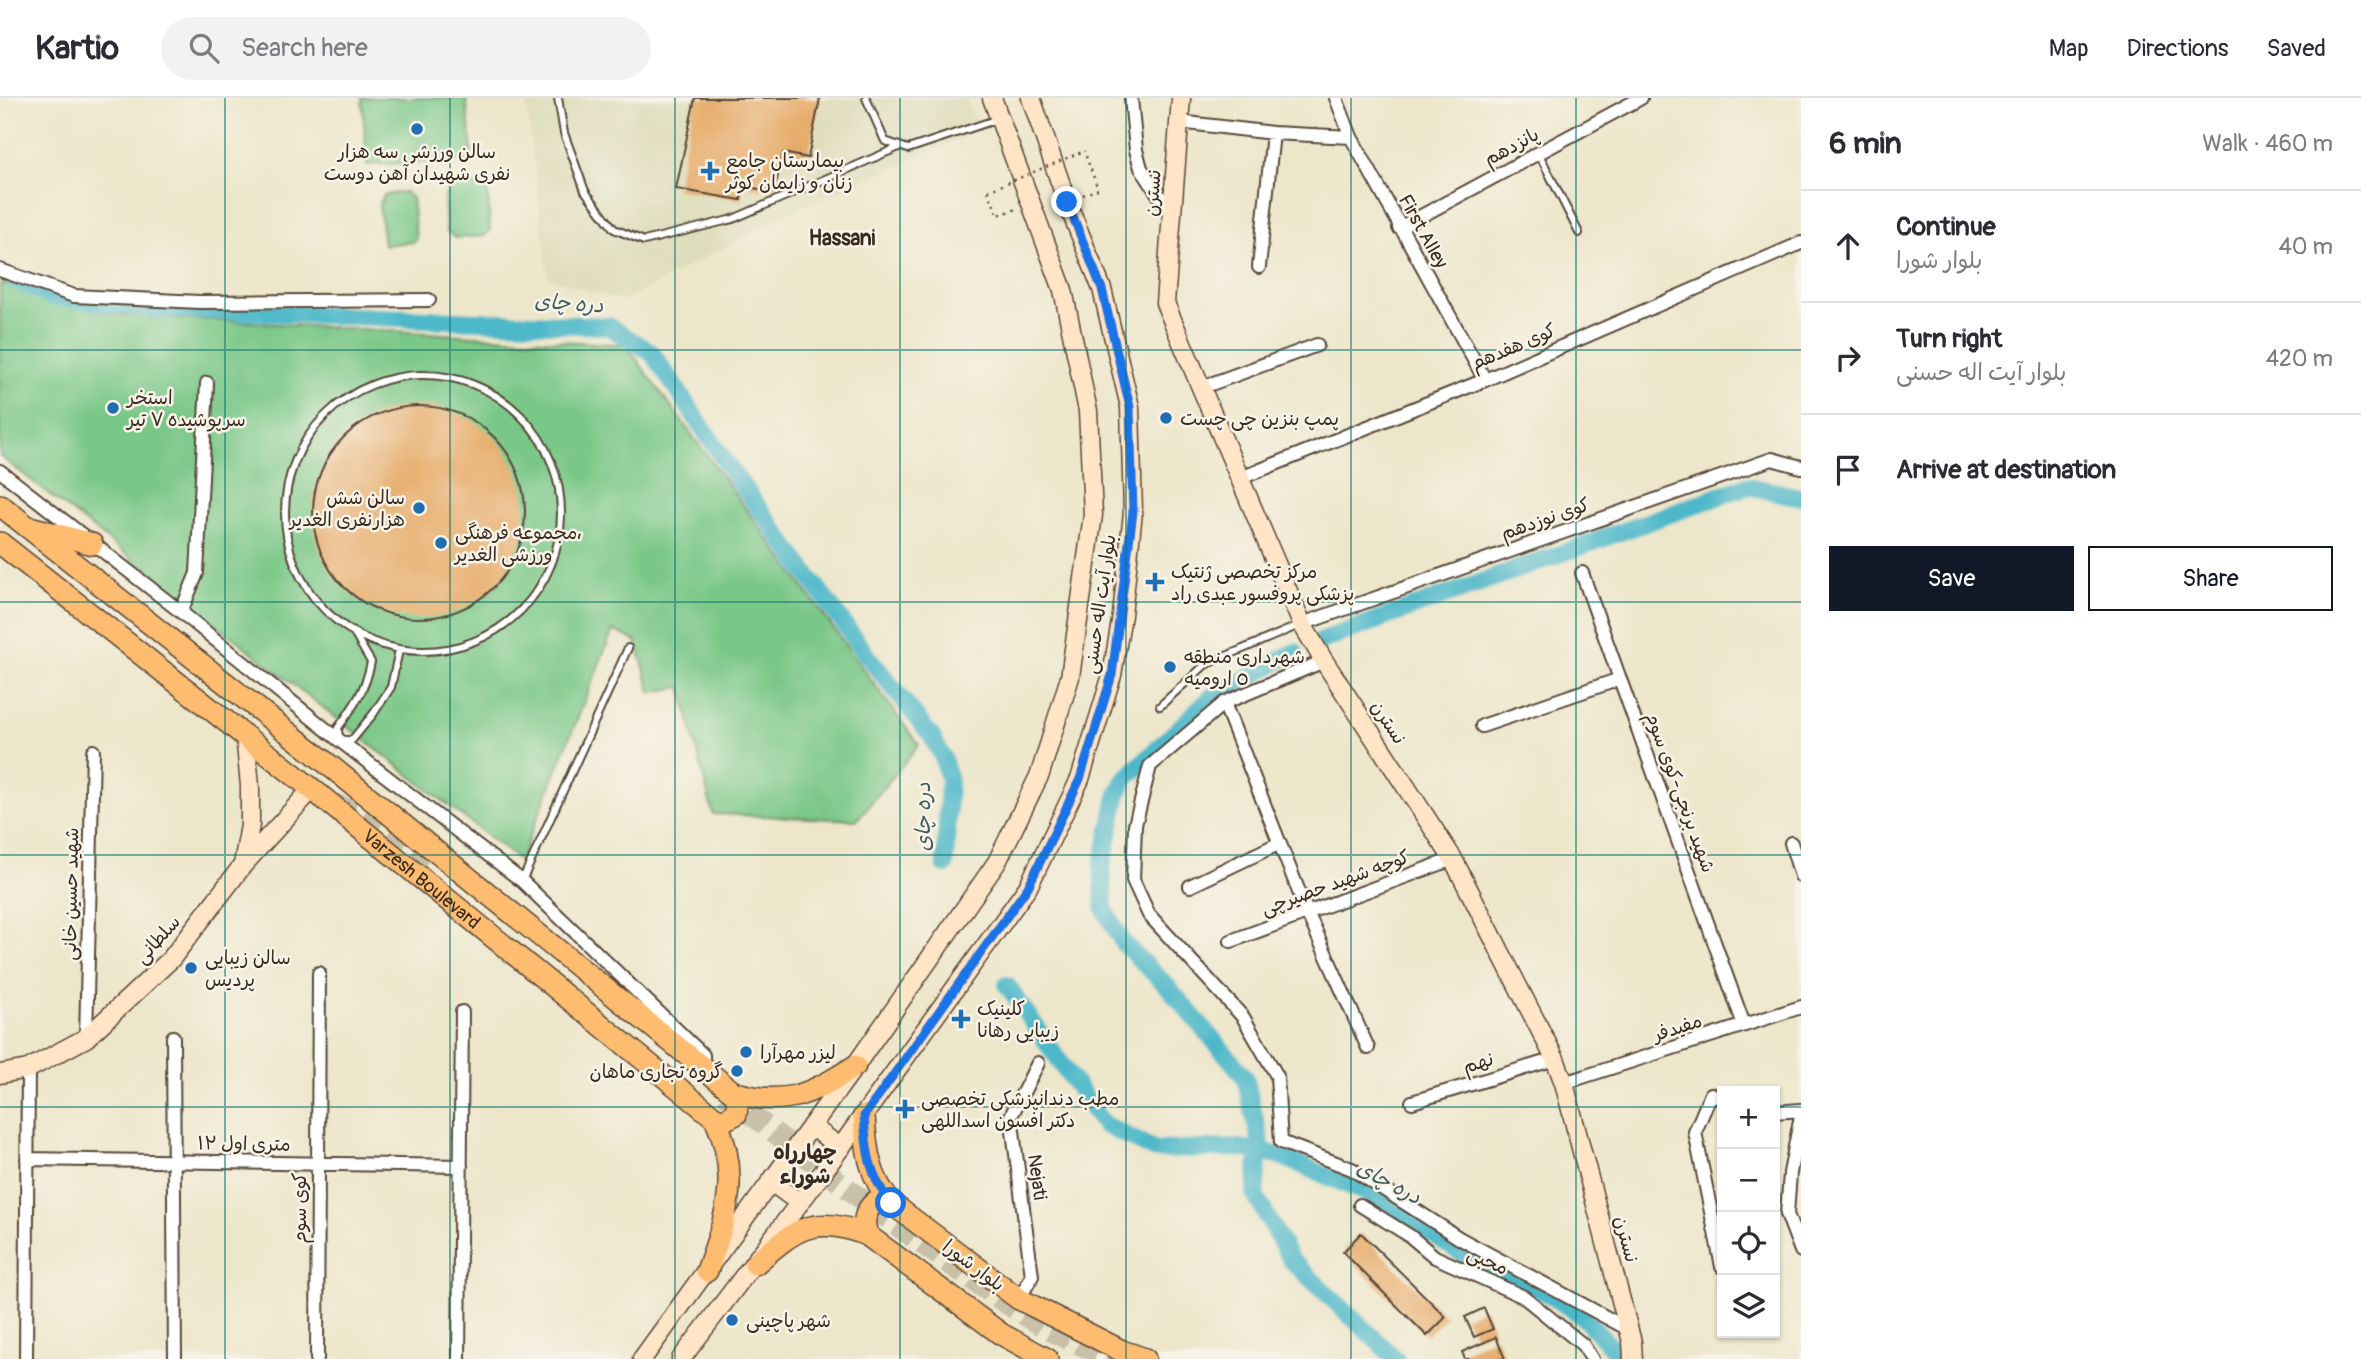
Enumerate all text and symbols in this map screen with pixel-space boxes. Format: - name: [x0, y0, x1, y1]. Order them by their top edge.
- search box: [161, 17, 651, 80]
- text: Kartio: [35, 28, 119, 69]
- icon: search: [185, 29, 223, 67]
- text: Search here: [241, 32, 368, 64]
- text: Map: [2049, 34, 2089, 63]
- text: Directions: [2127, 34, 2228, 63]
- text: Saved: [2266, 34, 2326, 63]
- marker: سالن ورزشی سه هزار نفری شهیدان آهن دوست: [409, 121, 425, 137]
- street label: پانزدهم: [1480, 122, 1544, 173]
- text: 6 min: [1829, 125, 1902, 162]
- text: Walk · 460 m: [2202, 129, 2333, 158]
- place label: سالن ورزشی سه هزار نفری شهیدان آهن دوست: [324, 140, 510, 186]
- place label: بیمارستان جامع زنان و زایمان کوثر: [724, 149, 853, 195]
- marker: بیمارستان جامع زنان و زایمان کوثر: [700, 161, 720, 181]
- street label: نسترن: [1139, 169, 1167, 217]
- route end: [1051, 186, 1082, 217]
- street label: First Alley: [1393, 190, 1453, 273]
- text: Continue: [1896, 211, 1996, 243]
- district label: Hassani: [809, 225, 876, 252]
- icon: ahead: [1829, 227, 1867, 265]
- text: 40 m: [2279, 232, 2333, 261]
- text: بلوار شورا: [1896, 246, 1982, 275]
- water label: دره چای: [533, 288, 605, 319]
- street label: کوی هفدهم: [1467, 318, 1560, 377]
- text: Turn right: [1896, 323, 2002, 355]
- icon: right: [1829, 339, 1867, 377]
- text: 420 m: [2266, 344, 2333, 373]
- text: بلوار آیت اله حسنی: [1896, 358, 2066, 387]
- place label: استخر سرپوشیده ۷ تیر: [125, 386, 246, 432]
- marker: استخر سرپوشیده ۷ تیر: [105, 400, 121, 416]
- place label: پمپ بنزین چى چست: [1180, 407, 1339, 431]
- marker: پمپ بنزین چى چست: [1158, 410, 1174, 426]
- icon: arrive: [1829, 451, 1867, 489]
- text: Arrive at destination: [1896, 454, 2116, 486]
- place label: سالن شش هزارنفری الغدیر: [288, 486, 405, 532]
- street label: کوی نوزدهم: [1498, 493, 1594, 547]
- marker: سالن شش هزارنفری الغدیر: [411, 500, 427, 516]
- place label: مجموعه فرهنگی، ورزشی الغدیر: [453, 521, 582, 567]
- street label: بلوار آیت اله حسنی: [1078, 533, 1122, 675]
- marker: مجموعه فرهنگی، ورزشی الغدیر: [433, 535, 449, 551]
- button: Save: [1829, 546, 2074, 611]
- button: Share: [2088, 546, 2333, 611]
- place label: مرکز تخصصی ژنتیک پزشکی پروفسور عبدی راد: [1171, 560, 1354, 606]
- marker: مرکز تخصصی ژنتیک پزشکی پروفسور عبدی راد: [1145, 572, 1165, 592]
- place label: شهردارى منطقه ٥ ارومیه: [1184, 645, 1305, 691]
- marker: شهردارى منطقه ٥ ارومیه: [1162, 659, 1178, 675]
- street label: نسترن: [1365, 696, 1411, 749]
- street label: شهید برنجی-کوی سوم: [1638, 709, 1720, 877]
- water label: دره چای: [910, 782, 937, 852]
- street label: Varzesh Boulevard: [357, 824, 485, 935]
- street label: شهید حسین خانی: [58, 827, 84, 961]
- street label: کوچه شهید حصیرچی: [1258, 845, 1413, 921]
- street label: سلطانی: [130, 910, 186, 969]
- place label: سالن زیبایی پردیس: [205, 946, 291, 992]
- marker: سالن زیبایی پردیس: [183, 960, 199, 976]
- place label: کلینیک زیبایی رهانا: [977, 997, 1059, 1043]
- marker: کلینیک زیبایی رهانا: [951, 1009, 971, 1029]
- street label: مفیدفر: [1648, 1009, 1705, 1048]
- place label: لیزر مهرآرا: [760, 1041, 836, 1065]
- marker: لیزر مهرآرا: [738, 1044, 754, 1060]
- street label: نهم: [1460, 1047, 1497, 1081]
- place label: گروه تجاری ماهان: [590, 1060, 723, 1084]
- marker: گروه تجاری ماهان: [729, 1063, 745, 1079]
- map controls: [1717, 1086, 1780, 1338]
- button: +: [1717, 1086, 1780, 1149]
- place label: مطب دندانپزشکی تخصصی دکتر افسون اسداللهی: [921, 1087, 1119, 1133]
- marker: مطب دندانپزشکی تخصصی دکتر افسون اسداللهی: [895, 1099, 915, 1119]
- street label: ۱۲ متری اول: [197, 1131, 291, 1157]
- district label: چهارراه شوراء: [773, 1139, 837, 1190]
- button: −: [1717, 1149, 1780, 1212]
- street label: Nejati: [1022, 1153, 1052, 1202]
- water label: دره چای: [1352, 1154, 1426, 1211]
- street label: کوی سوم: [288, 1172, 314, 1244]
- route start: [875, 1187, 906, 1218]
- button: locate: [1717, 1212, 1780, 1275]
- street label: نسترن: [1608, 1213, 1644, 1265]
- street label: بلوار شورا: [938, 1235, 1009, 1297]
- street label: محبی: [1463, 1241, 1512, 1281]
- button: layers: [1717, 1275, 1780, 1338]
- place label: شهر پاچینی: [746, 1309, 831, 1333]
- marker: شهر پاچینی: [724, 1312, 740, 1328]

